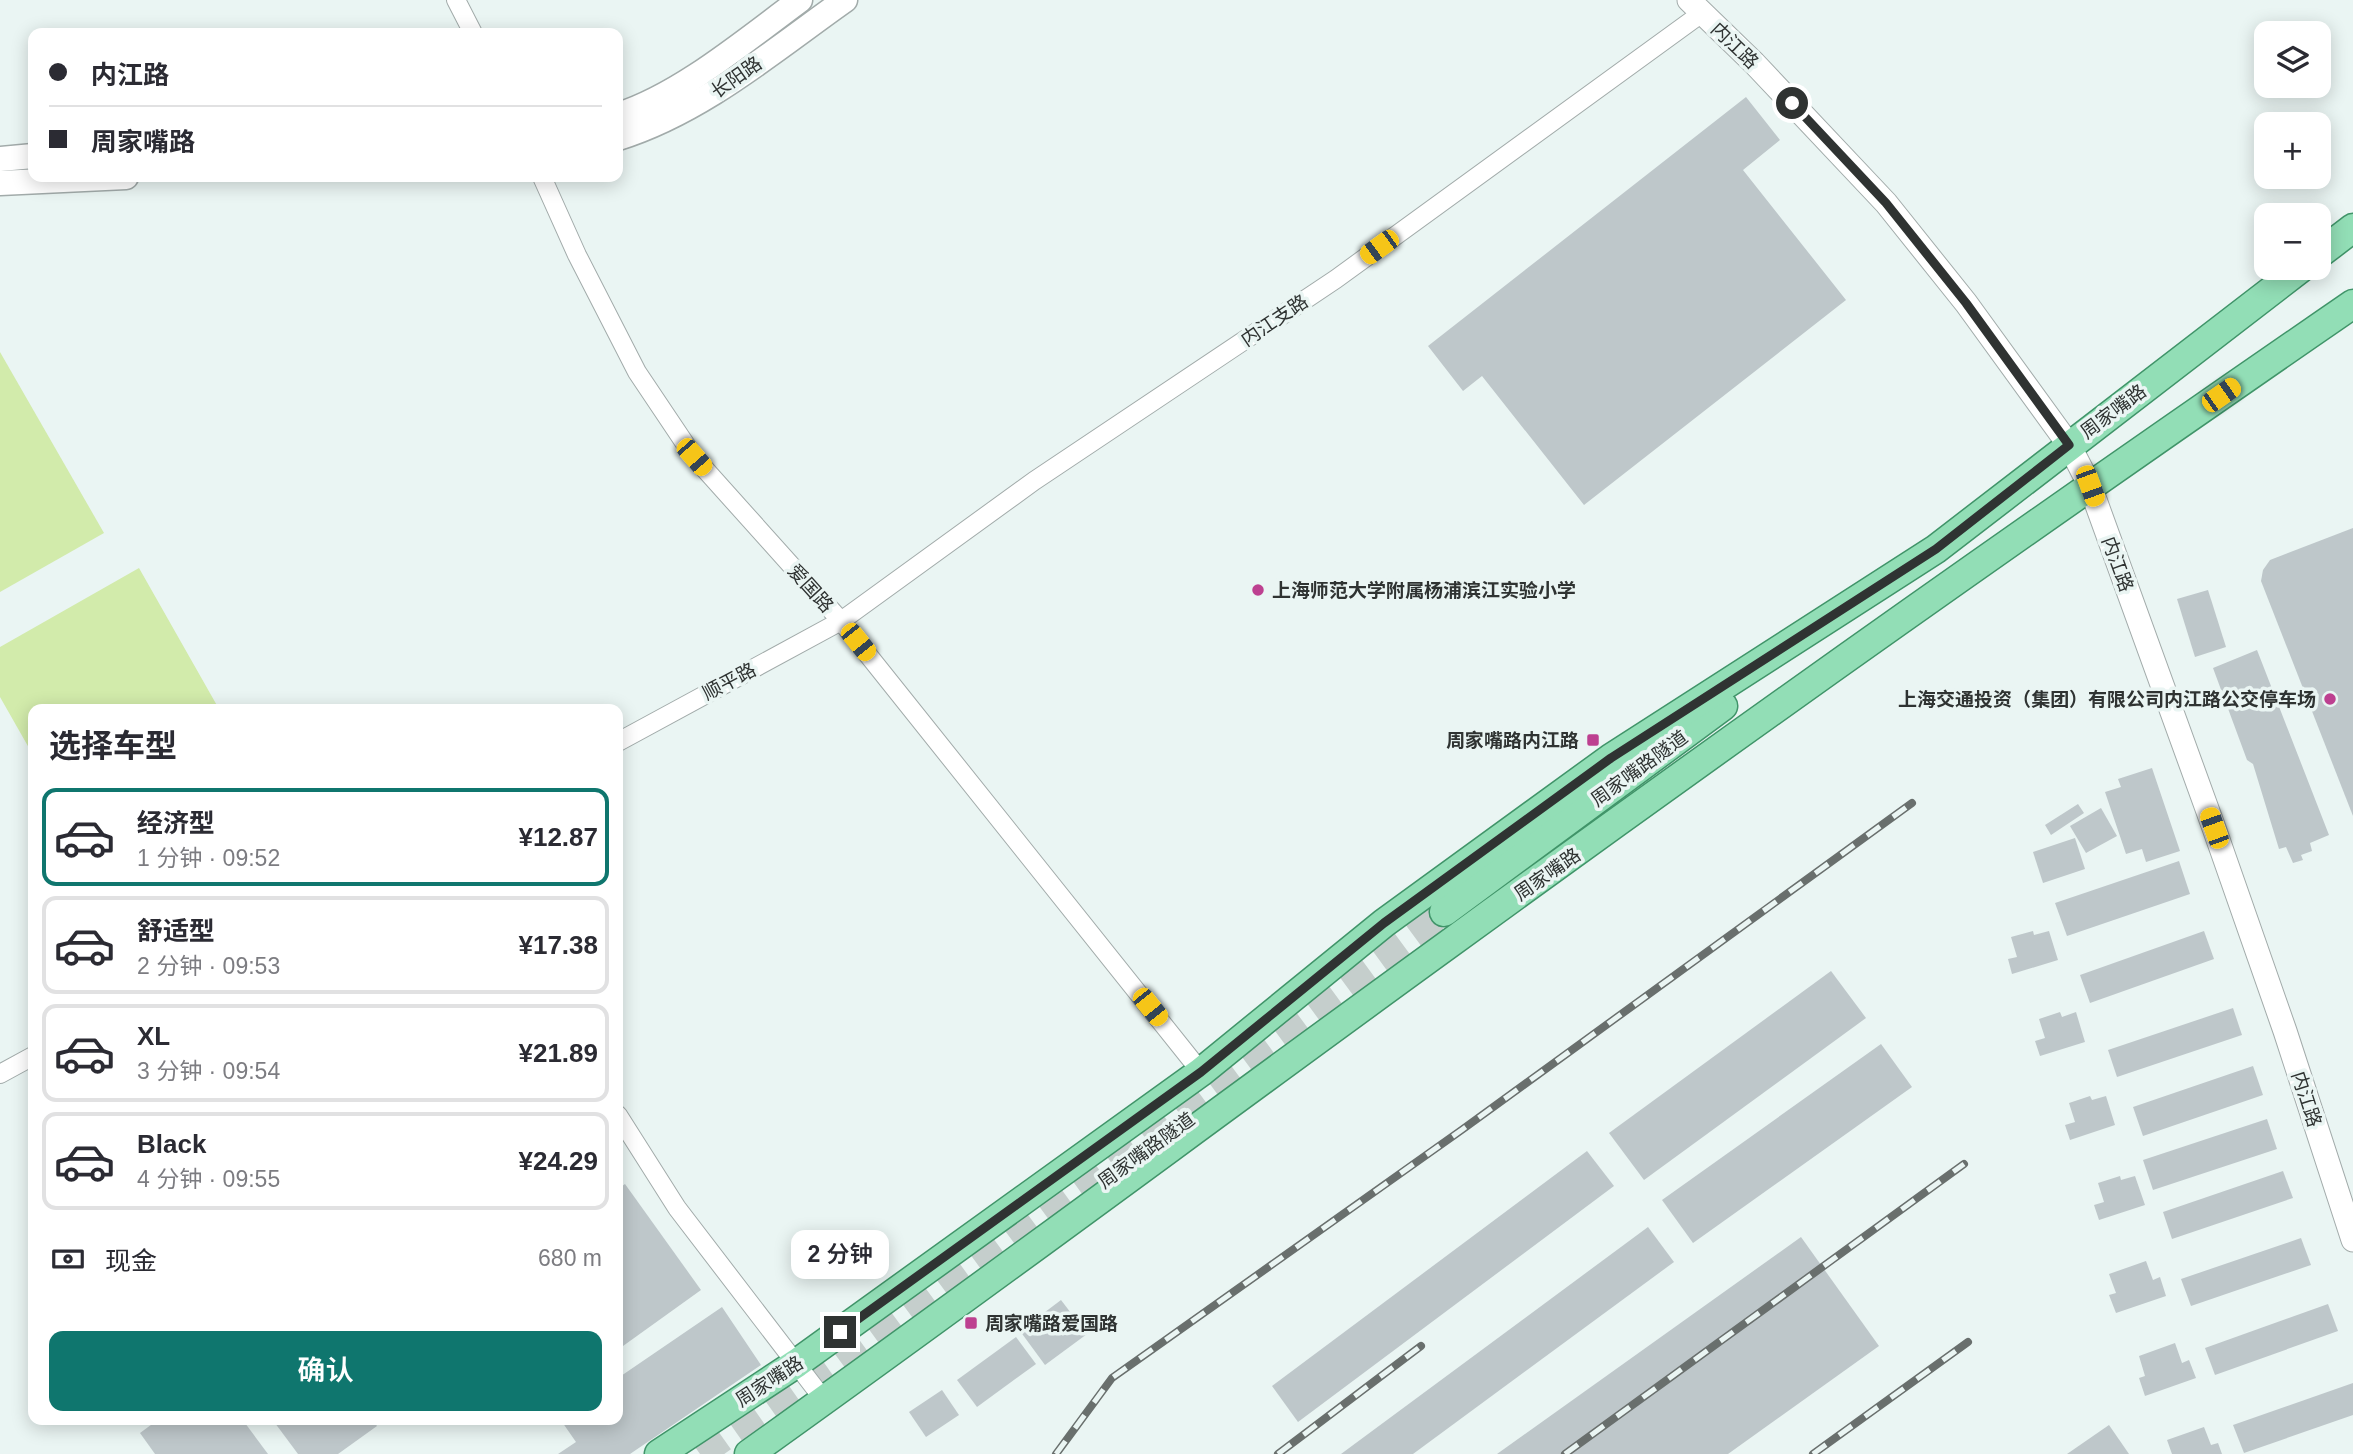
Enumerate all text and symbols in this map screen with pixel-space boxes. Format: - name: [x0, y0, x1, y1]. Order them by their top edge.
- street label: 内江路: [1707, 18, 1762, 73]
- map controls: [2254, 21, 2331, 280]
- button: layers: [2254, 21, 2331, 98]
- street label: 长阳路: [707, 52, 766, 102]
- text: 内江路: [91, 60, 169, 90]
- route start: [1776, 87, 1808, 119]
- button: +: [2254, 112, 2331, 189]
- text: 周家嘴路: [91, 127, 195, 157]
- button: −: [2254, 203, 2331, 280]
- car: [1356, 226, 1403, 268]
- street label: 内江支路: [1237, 290, 1312, 350]
- car: [2198, 374, 2245, 416]
- street label: 周家嘴路: [2077, 380, 2150, 443]
- car: [673, 434, 716, 480]
- car: [2073, 463, 2108, 509]
- street label: 内江路: [2098, 534, 2137, 595]
- street label: 爱国路: [784, 560, 838, 617]
- place label: 上海师范大学附属杨浦滨江实验小学: [1272, 580, 1576, 601]
- marker: 上海师范大学附属杨浦滨江实验小学: [1250, 582, 1266, 598]
- car: [837, 619, 880, 665]
- street label: 顺平路: [699, 659, 759, 704]
- place label: 上海交通投资（集团）有限公司内江路公交停车场: [1898, 689, 2316, 710]
- marker: 上海交通投资（集团）有限公司内江路公交停车场: [2322, 691, 2338, 707]
- street label: 周家嘴路隧道: [1587, 726, 1692, 810]
- text: 选择车型: [49, 728, 177, 764]
- place label: 周家嘴路内江路: [1446, 730, 1579, 751]
- marker: 周家嘴路内江路: [1585, 732, 1601, 748]
- car: [2197, 805, 2232, 851]
- icon: car: [53, 806, 116, 869]
- text: 经济型: [137, 808, 215, 838]
- text: ¥12.87: [518, 822, 598, 852]
- street label: 周家嘴路: [1510, 844, 1584, 905]
- text: 1 分钟 · 09:52: [137, 845, 280, 871]
- icon: car: [53, 914, 116, 977]
- text: 舒适型: [137, 916, 215, 946]
- text: ¥17.38: [518, 930, 598, 960]
- text: 2 分钟 · 09:53: [137, 953, 280, 979]
- car: [1129, 984, 1172, 1030]
- text: XL: [137, 1021, 170, 1051]
- icon: car: [53, 1022, 116, 1085]
- text: ¥21.89: [518, 1038, 598, 1068]
- text: 3 分钟 · 09:54: [137, 1058, 280, 1084]
- street label: 内江路: [2288, 1069, 2325, 1130]
- street label: 周家嘴路隧道: [1094, 1108, 1199, 1192]
- text: Black: [137, 1129, 206, 1159]
- icon: car: [53, 1130, 116, 1193]
- text: ¥24.29: [518, 1146, 598, 1176]
- text: 4 分钟 · 09:55: [137, 1166, 280, 1192]
- callout: 2 分钟: [791, 1230, 889, 1280]
- icon: cash: [49, 1240, 87, 1278]
- text: 2 分钟: [807, 1241, 873, 1267]
- text: 680 m: [538, 1245, 602, 1271]
- text: 现金: [105, 1246, 157, 1276]
- place label: 周家嘴路爱国路: [985, 1313, 1118, 1334]
- marker: 周家嘴路爱国路: [963, 1315, 979, 1331]
- route end: [824, 1316, 856, 1348]
- button: 确认: [49, 1331, 602, 1411]
- street label: 周家嘴路: [732, 1352, 807, 1411]

